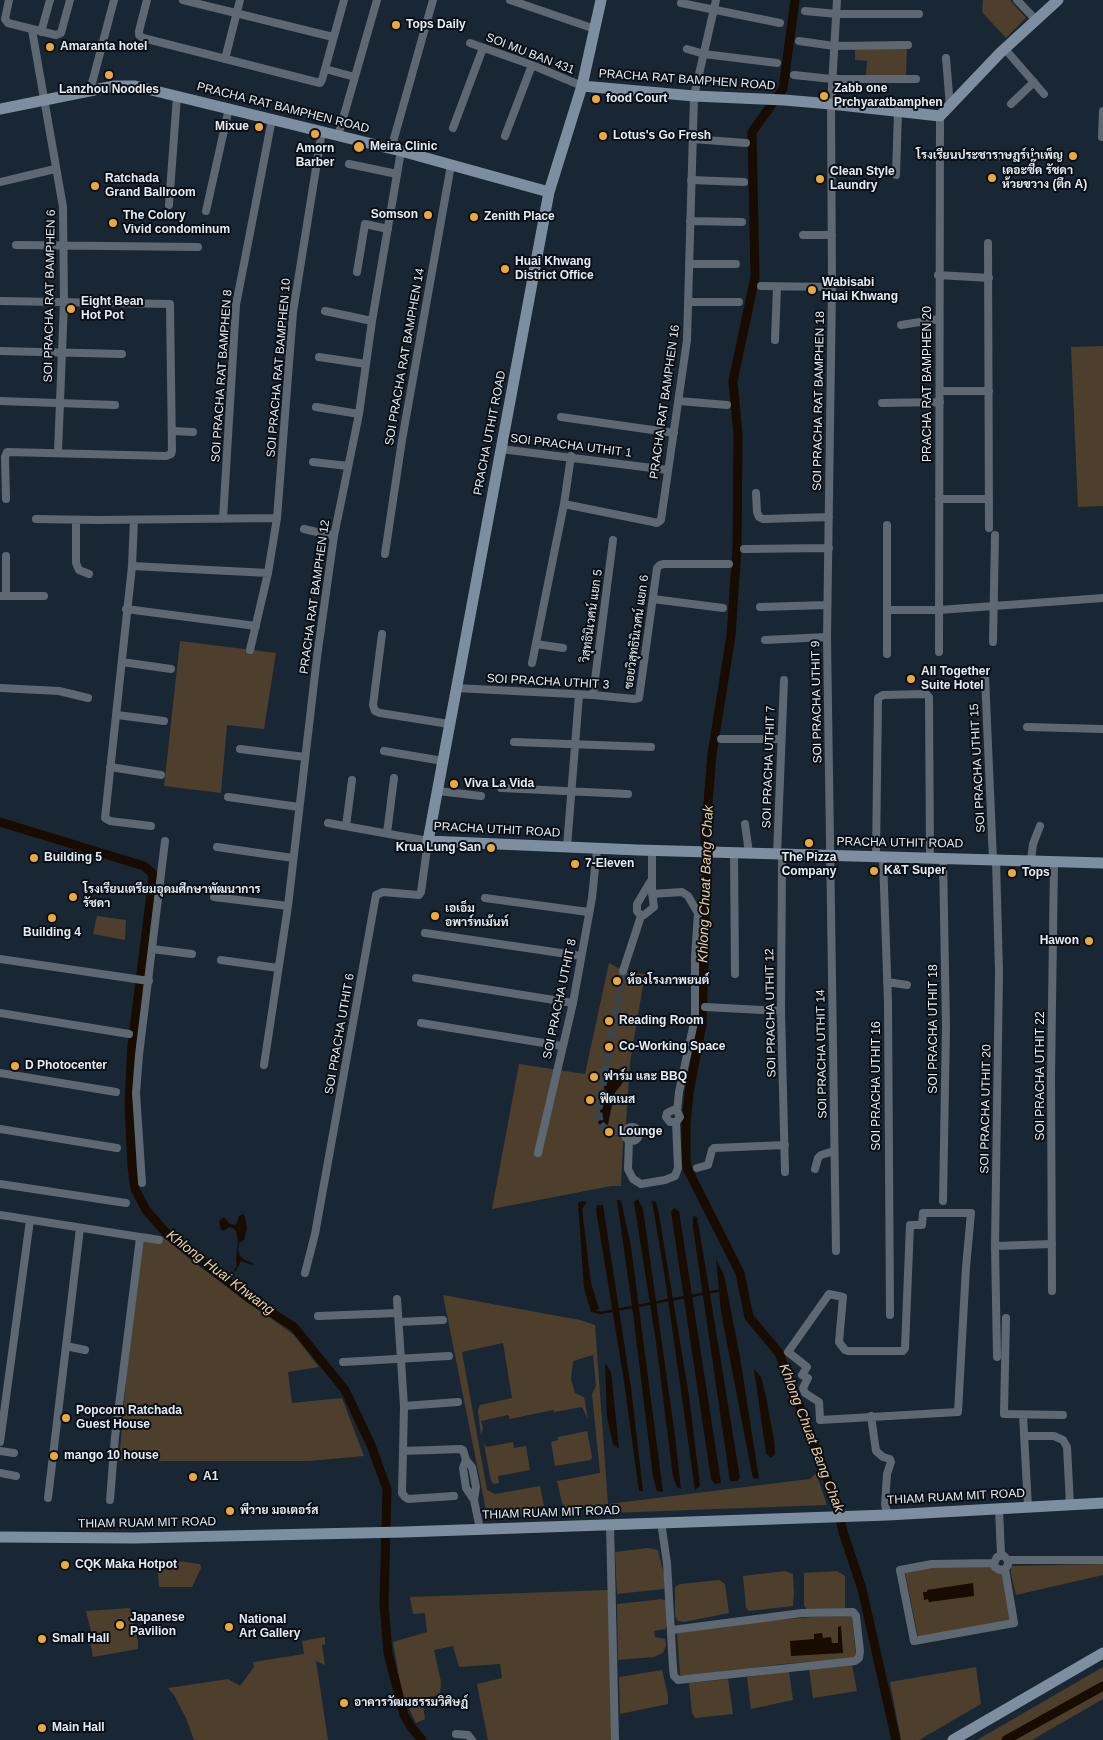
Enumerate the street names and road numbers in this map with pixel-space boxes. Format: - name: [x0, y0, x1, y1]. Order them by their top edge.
- street label: SOI MU BAN 431: [484, 30, 576, 78]
- street label: PRACHA RAT BAMPHEN ROAD: [598, 67, 776, 93]
- street label: PRACHA RAT BAMPHEN ROAD: [195, 80, 371, 136]
- street label: SOI PRACHA RAT BAMPHEN 6: [41, 209, 59, 383]
- street label: SOI PRACHA RAT BAMPHEN 14: [382, 267, 428, 447]
- street label: SOI PRACHA RAT BAMPHEN 10: [264, 278, 294, 458]
- street label: SOI PRACHA RAT BAMPHEN 8: [209, 289, 235, 463]
- street label: PRACHA RAT BAMPHEN 20: [921, 306, 935, 462]
- street label: SOI PRACHA RAT BAMPHEN 18: [810, 311, 828, 491]
- street label: PRACHA RAT BAMPHEN 16: [647, 324, 683, 480]
- street label: PRACHA UTHIT ROAD: [471, 369, 509, 497]
- street label: SOI PRACHA UTHIT 1: [509, 431, 633, 461]
- street label: PRACHA RAT BAMPHEN 12: [297, 519, 333, 675]
- street label: วิสุทธินิเวศน์ แยก 5: [578, 568, 606, 664]
- street label: ซอยวิสุทธินิเวศน์ แยก 6: [622, 574, 652, 690]
- street label: SOI PRACHA UTHIT 9: [809, 641, 825, 763]
- street label: SOI PRACHA UTHIT 3: [486, 672, 610, 692]
- street label: SOI PRACHA UTHIT 15: [967, 703, 989, 833]
- street label: SOI PRACHA UTHIT 7: [760, 705, 778, 829]
- street label: PRACHA UTHIT ROAD: [433, 819, 561, 841]
- street label: PRACHA UTHIT ROAD: [837, 835, 963, 851]
- street label: SOI PRACHA UTHIT 8: [540, 938, 580, 1060]
- street label: SOI PRACHA UTHIT 12: [763, 948, 779, 1078]
- street label: SOI PRACHA UTHIT 18: [927, 964, 941, 1094]
- street label: SOI PRACHA UTHIT 6: [322, 972, 358, 1096]
- street label: SOI PRACHA UTHIT 14: [814, 989, 830, 1119]
- street label: SOI PRACHA UTHIT 22: [1034, 1011, 1048, 1141]
- street label: SOI PRACHA UTHIT 16: [870, 1021, 884, 1151]
- street label: SOI PRACHA UTHIT 20: [978, 1044, 994, 1174]
- street label: THIAM RUAM MIT ROAD: [887, 1486, 1025, 1508]
- street label: THIAM RUAM MIT ROAD: [482, 1503, 620, 1523]
- street label: THIAM RUAM MIT ROAD: [78, 1515, 216, 1531]

